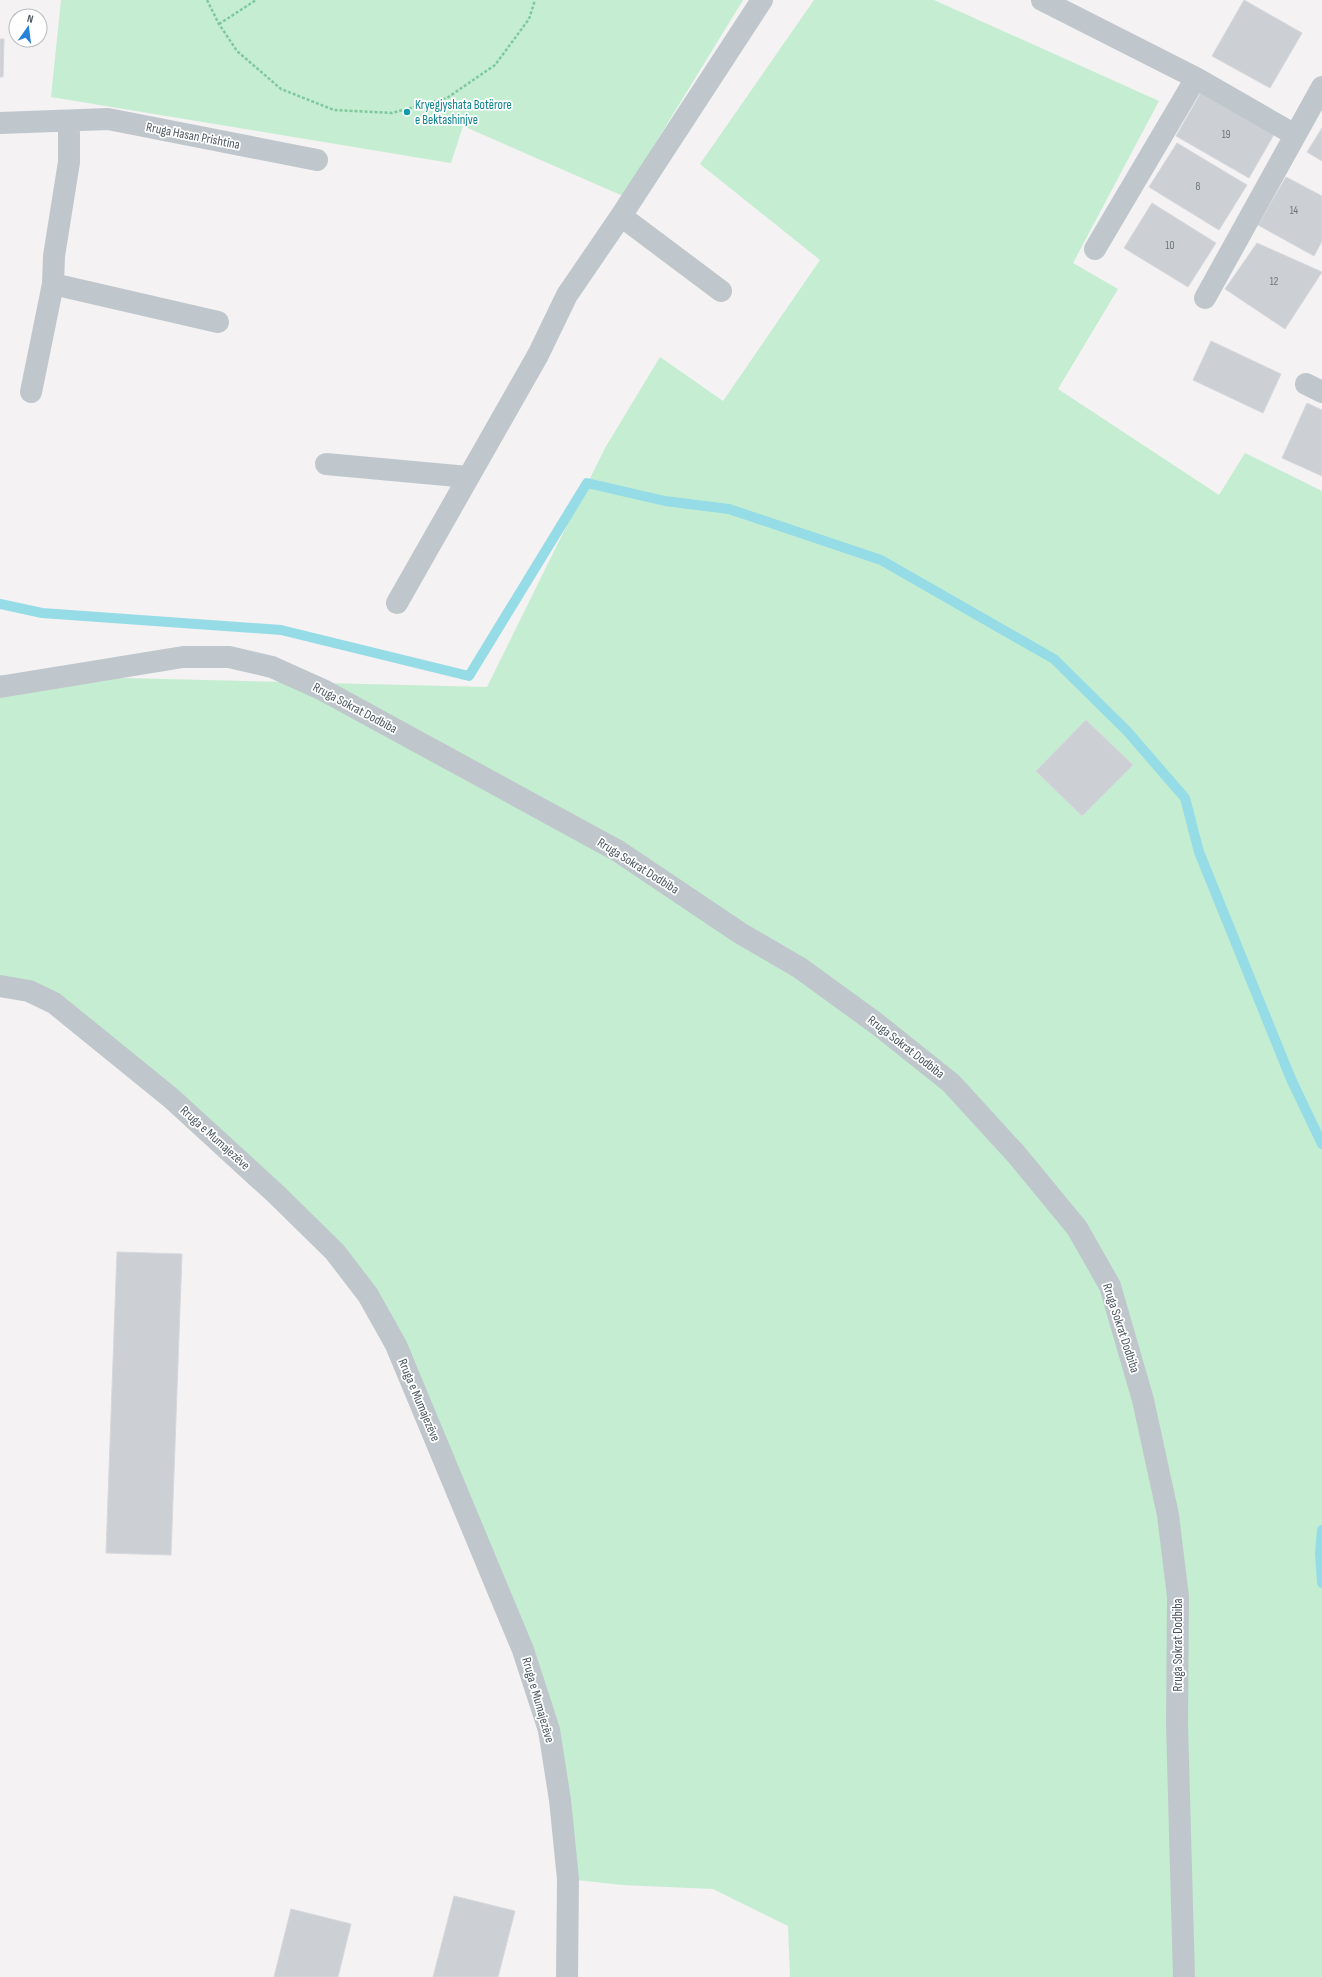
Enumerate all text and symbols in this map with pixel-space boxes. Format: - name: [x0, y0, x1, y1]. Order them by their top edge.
- north arrow: [8, 8, 48, 48]
- text: N: [26, 12, 35, 26]
- place label: Kryegjyshata Botërore e Bektashinjve: [415, 97, 512, 128]
- marker: Kryegjyshata Botërore e Bektashinjve: [402, 107, 412, 117]
- street label: Rruga Hasan Prishtina: [145, 119, 241, 153]
- house number: 19: [1222, 128, 1230, 141]
- house number: 8: [1196, 180, 1201, 193]
- house number: 14: [1290, 204, 1299, 217]
- house number: 10: [1166, 239, 1174, 252]
- house number: 12: [1270, 275, 1279, 288]
- street label: Rruga Sokrat Dodbiba: [310, 679, 400, 737]
- street label: Rruga Sokrat Dodbiba: [594, 835, 682, 897]
- street label: Rruga Sokrat Dodbiba: [864, 1012, 948, 1082]
- street label: Rruga e Mumajezëve: [177, 1102, 253, 1174]
- street label: Rruga Sokrat Dodbiba: [1099, 1281, 1143, 1375]
- street label: Rruga e Mumajezëve: [394, 1356, 444, 1444]
- street label: Rruga Sokrat Dodbiba: [1170, 1598, 1186, 1692]
- street label: Rruga e Mumajezëve: [518, 1655, 558, 1745]

